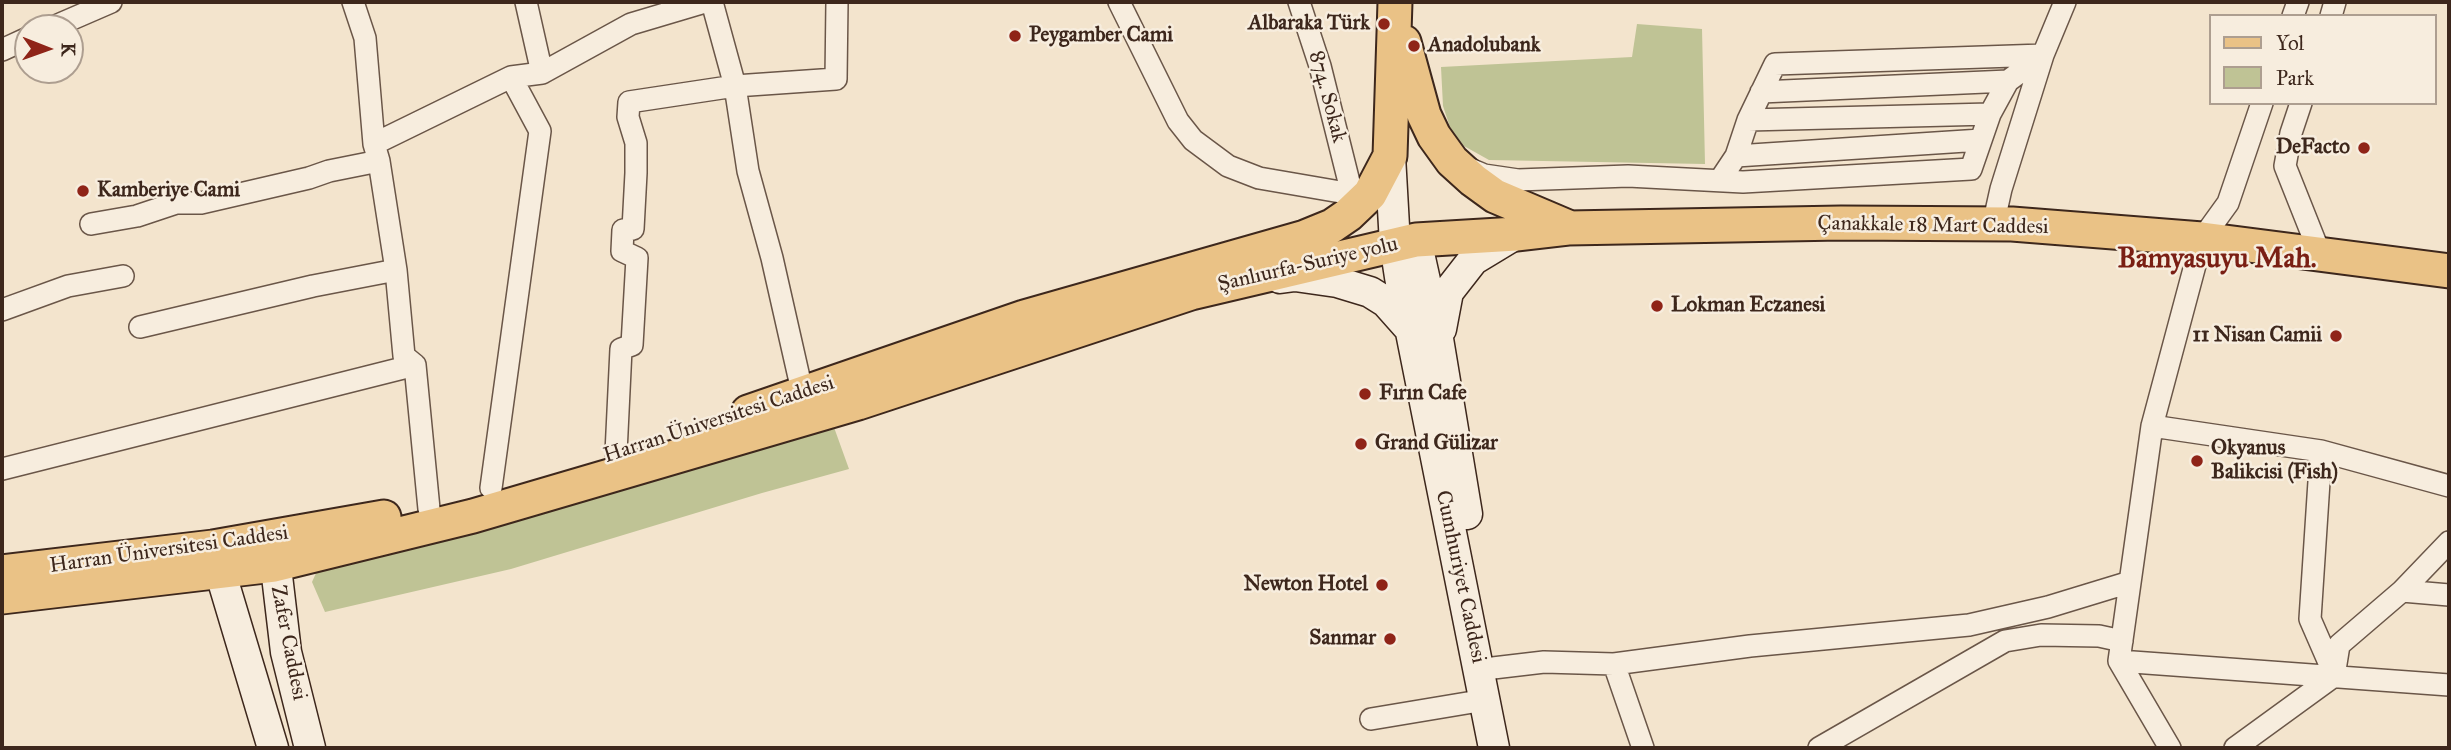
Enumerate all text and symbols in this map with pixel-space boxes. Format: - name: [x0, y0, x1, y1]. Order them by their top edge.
- place label: Albaraka Türk: [1248, 11, 1370, 37]
- north arrow: [14, 14, 84, 84]
- legend: [2210, 14, 2437, 105]
- marker: Albaraka Türk: [1376, 16, 1392, 32]
- place label: Peygamber Cami: [1029, 23, 1173, 49]
- marker: Peygamber Cami: [1007, 28, 1023, 44]
- text: Yol: [2276, 30, 2304, 56]
- place label: Anadolubank: [1428, 33, 1540, 59]
- marker: Anadolubank: [1406, 38, 1422, 54]
- text: K: [57, 42, 80, 56]
- street label: 874. Sokak: [1303, 48, 1351, 146]
- text: Park: [2276, 65, 2314, 91]
- place label: DeFacto: [2276, 135, 2350, 161]
- marker: DeFacto: [2356, 140, 2372, 156]
- place label: Kamberiye Cami: [97, 178, 240, 204]
- marker: Kamberiye Cami: [75, 183, 91, 199]
- street label: Çanakkale 18 Mart Caddesi: [1817, 211, 2049, 241]
- street label: Şanlıurfa-Suriye yolu: [1216, 232, 1400, 298]
- district label: Bamyasuyu Mah.: [2117, 243, 2317, 277]
- place label: Lokman Eczanesi: [1671, 293, 1825, 319]
- marker: Lokman Eczanesi: [1649, 298, 1665, 314]
- place label: 11 Nisan Camii: [2193, 323, 2322, 349]
- marker: 11 Nisan Camii: [2328, 328, 2344, 344]
- street label: Harran Üniversitesi Caddesi: [601, 371, 837, 469]
- place label: Fırın Cafe: [1379, 381, 1467, 407]
- marker: Fırın Cafe: [1357, 386, 1373, 402]
- place label: Grand Gülizar: [1375, 431, 1498, 457]
- marker: Grand Gülizar: [1353, 436, 1369, 452]
- place label: Okyanus Balikcisi (Fish): [2211, 436, 2338, 486]
- marker: Okyanus Balikcisi (Fish): [2189, 453, 2205, 469]
- street label: Cumhuriyet Caddesi: [1429, 488, 1491, 666]
- street label: Harran Üniversitesi Caddesi: [48, 521, 290, 579]
- place label: Newton Hotel: [1243, 572, 1368, 598]
- marker: Newton Hotel: [1374, 577, 1390, 593]
- street label: Zafer Caddesi: [265, 583, 311, 703]
- place label: Sanmar: [1309, 626, 1376, 652]
- marker: Sanmar: [1382, 631, 1398, 647]

